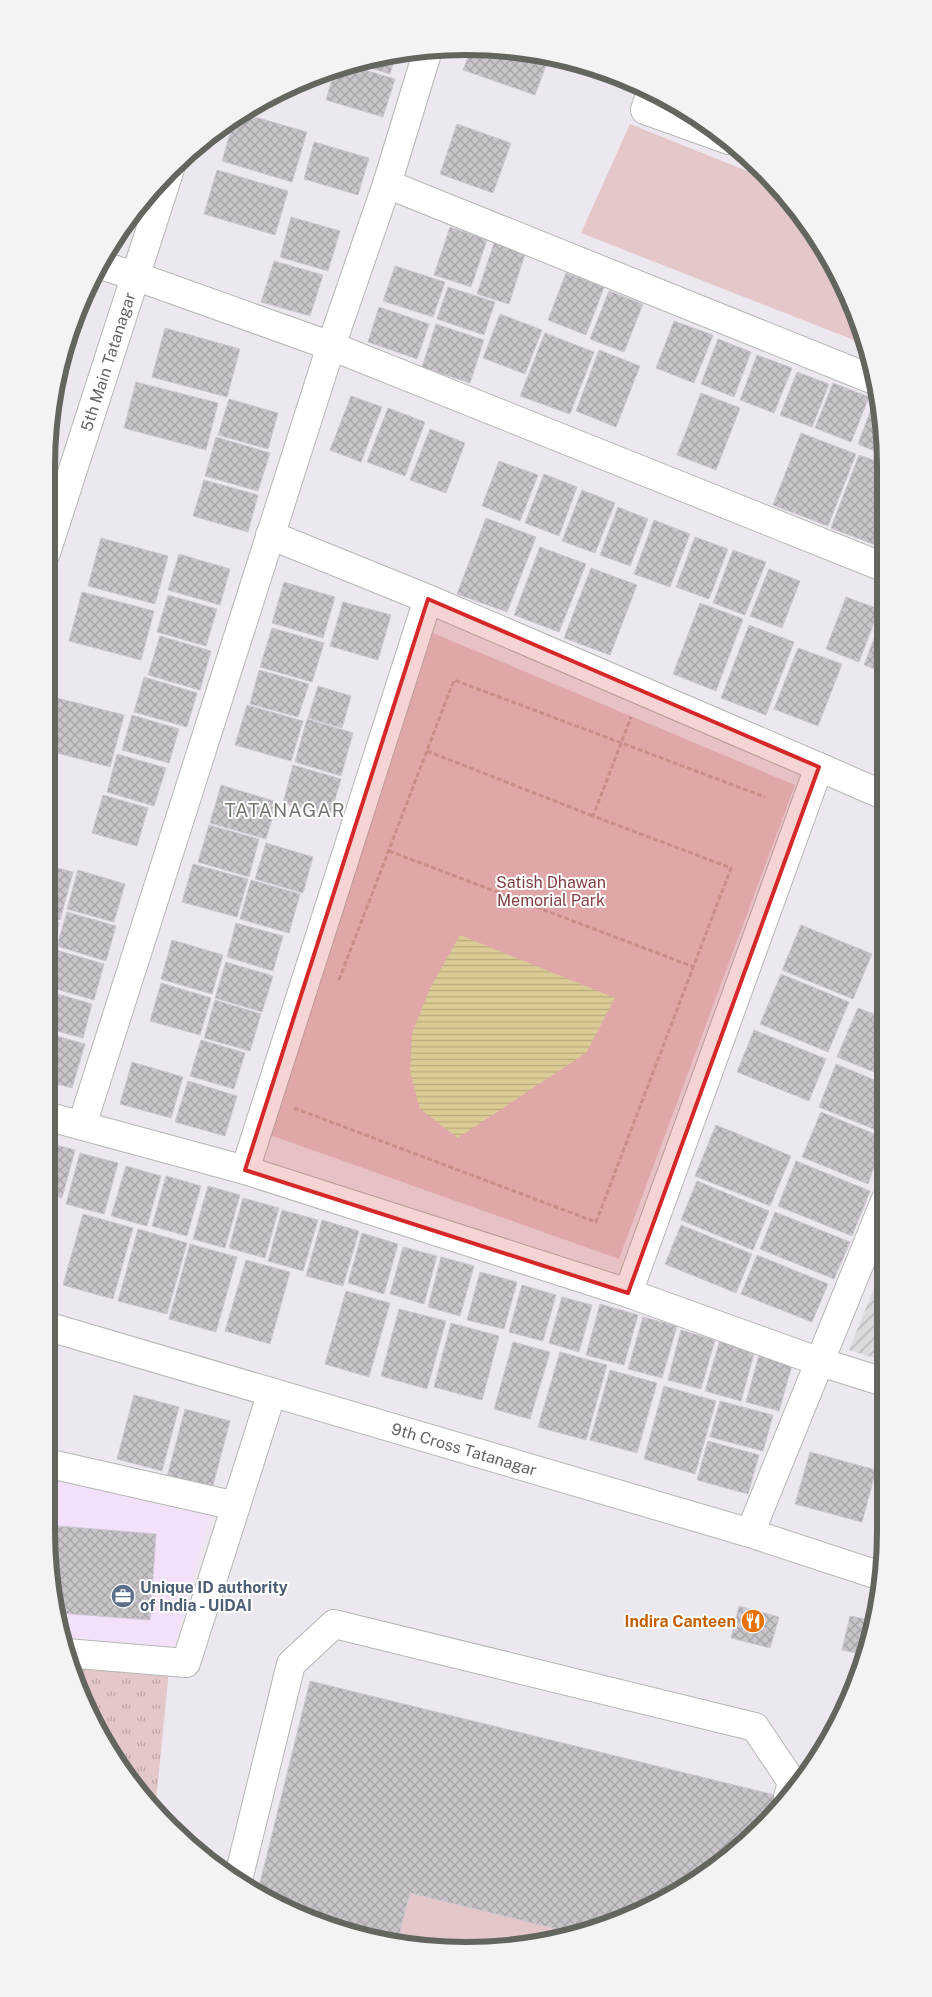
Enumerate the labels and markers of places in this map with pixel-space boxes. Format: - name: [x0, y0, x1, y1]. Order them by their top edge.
- place label: Unique ID authority of India - UIDAI: [140, 1578, 288, 1615]
- office icon: Unique ID authority of India - UIDAI: [110, 1583, 136, 1609]
- restaurant icon: Indira Canteen: [740, 1608, 766, 1634]
- place label: Indira Canteen: [625, 1612, 736, 1631]

